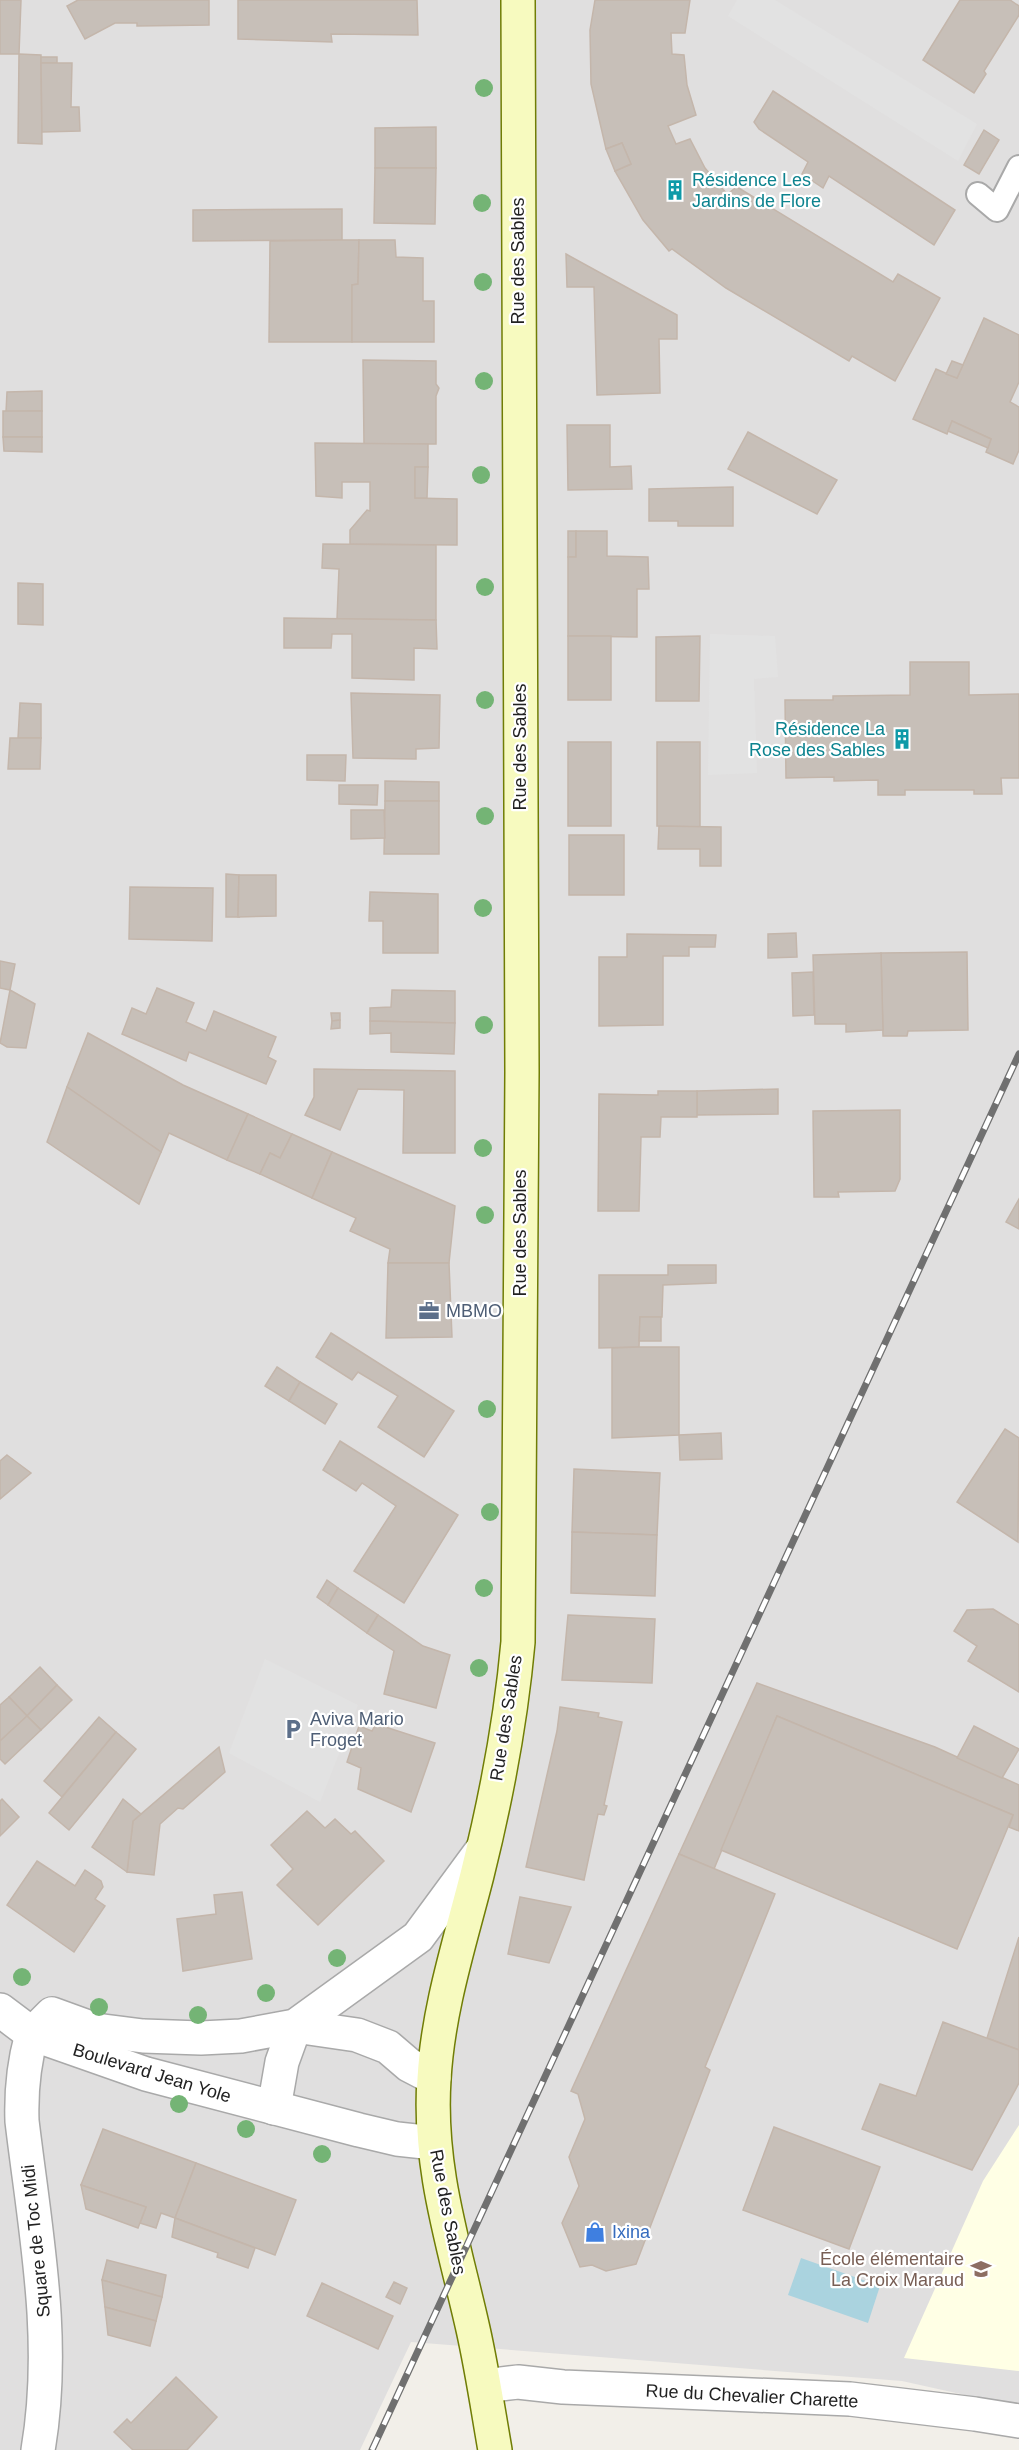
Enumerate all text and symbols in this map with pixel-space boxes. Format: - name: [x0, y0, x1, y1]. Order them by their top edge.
- place label: Résidence Les Jardins de Flore: [692, 170, 821, 211]
- building icon: Résidence Les Jardins de Flore: [663, 178, 687, 202]
- street label: Rue des Sables: [508, 197, 528, 325]
- street label: Rue des Sables: [510, 683, 530, 811]
- place label: Résidence La Rose des Sables: [749, 719, 886, 760]
- building icon: Résidence La Rose des Sables: [890, 727, 914, 751]
- street label: Rue des Sables: [510, 1169, 530, 1297]
- office icon: MBMO: [417, 1299, 441, 1323]
- place label: MBMO: [446, 1301, 502, 1321]
- street label: Rue des Sables: [486, 1654, 526, 1782]
- place label: Aviva Mario Froget: [310, 1709, 404, 1750]
- parking icon: Aviva Mario Froget: [281, 1717, 305, 1741]
- street label: Boulevard Jean Yole: [71, 2039, 233, 2107]
- street label: Rue des Sables: [426, 2148, 470, 2276]
- street label: Square de Toc Midi: [18, 2163, 54, 2319]
- shop icon: Ixina: [583, 2220, 607, 2244]
- place label: Ixina: [612, 2222, 651, 2242]
- place label: École élémentaire La Croix Maraud: [820, 2249, 964, 2290]
- school or university icon: École élémentaire La Croix Maraud: [969, 2257, 993, 2281]
- street label: Rue du Chevalier Charette: [645, 2380, 859, 2412]

